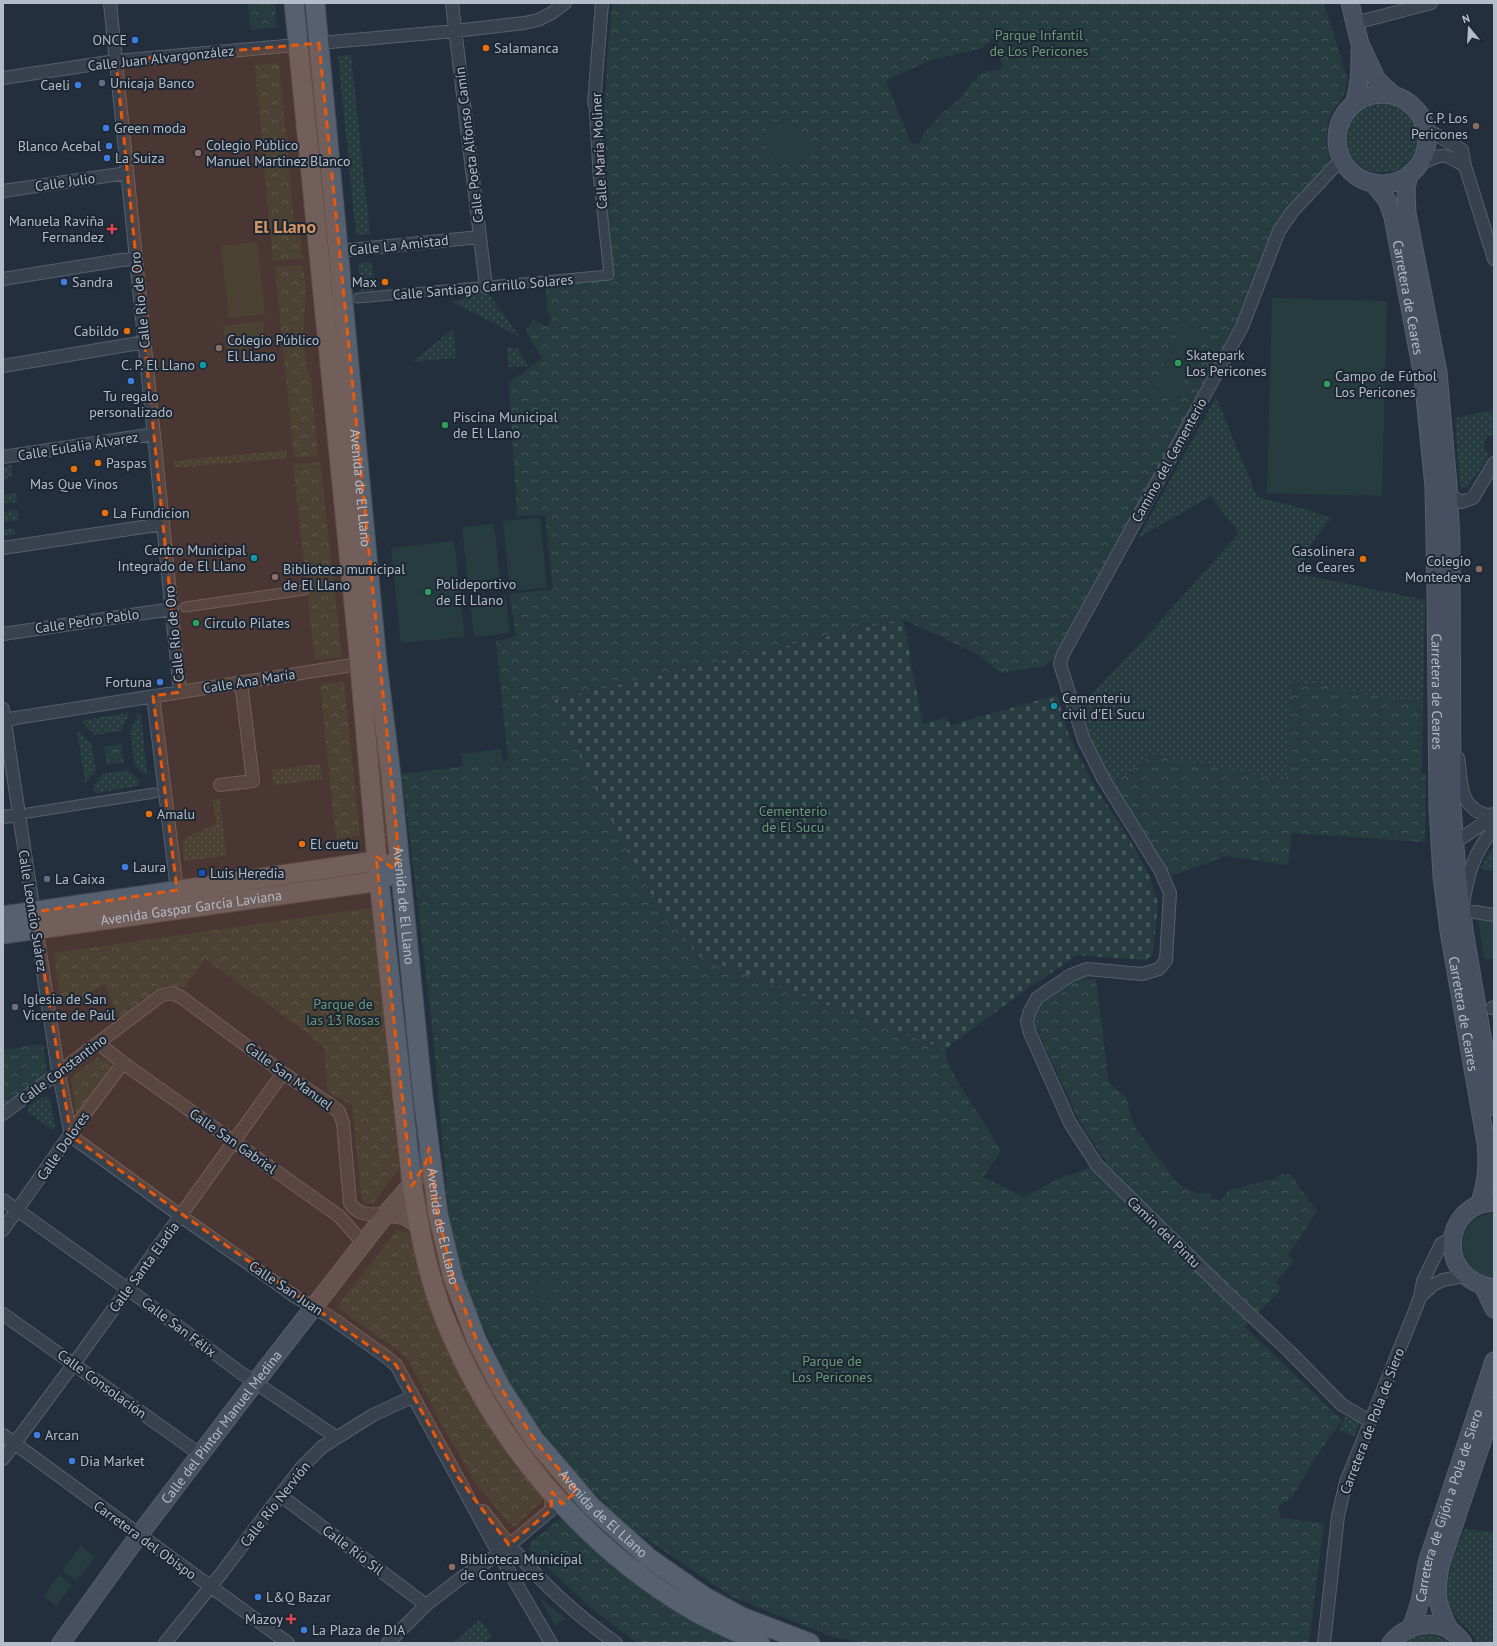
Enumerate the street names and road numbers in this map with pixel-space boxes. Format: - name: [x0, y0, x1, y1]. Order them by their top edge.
- street label: Calle Juan Alvargonzález: [87, 41, 235, 75]
- street label: Calle Poeta Alfonso Camín: [450, 66, 488, 224]
- street label: Calle María Moliner: [587, 92, 611, 210]
- street label: Calle Julio: [34, 169, 96, 195]
- street label: Calle La Amistad: [349, 231, 449, 259]
- street label: Carretera de Ceares: [1389, 239, 1428, 356]
- street label: Calle Río de Oro: [126, 251, 154, 349]
- street label: Calle Santiago Carrillo Solares: [392, 270, 574, 304]
- street label: Camino del Cementerio: [1127, 395, 1211, 525]
- street label: Calle Eulalia Álvarez: [16, 428, 140, 464]
- street label: Avenida de El Llano: [346, 428, 375, 548]
- street label: Calle Río de Oro: [160, 585, 188, 683]
- street label: Calle Pedro Pablo: [34, 605, 140, 637]
- street label: Carretera de Ceares: [1427, 633, 1446, 750]
- street label: Calle Ana María: [202, 665, 297, 697]
- street label: Avenida de El Llano: [389, 846, 419, 965]
- street label: Calle Leoncio Suárez: [14, 849, 52, 973]
- street label: Avenida Gaspar García Laviana: [99, 886, 283, 929]
- street label: Carretera de Ceares: [1445, 955, 1482, 1073]
- street label: Calle Constantino: [16, 1030, 110, 1108]
- street label: Calle San Manuel: [242, 1038, 336, 1114]
- street label: Calle San Gabriel: [186, 1104, 280, 1178]
- street label: Calle Dolores: [33, 1108, 93, 1184]
- street label: Avenida de El Llano: [423, 1167, 464, 1287]
- street label: Camin del Pintu: [1124, 1192, 1204, 1272]
- street label: Calle Santa Eladia: [105, 1218, 183, 1316]
- street label: Calle San Juan: [245, 1257, 327, 1319]
- street label: Calle San Félix: [138, 1293, 220, 1361]
- street label: Carretera de Pola de Siero: [1336, 1345, 1408, 1497]
- street label: Calle Consolación: [54, 1346, 150, 1422]
- street label: Calle del Pintor Manuel Medina: [157, 1347, 286, 1507]
- street label: Carretera de Gijón a Pola de Siero: [1411, 1407, 1486, 1604]
- street label: Calle Río Nervión: [236, 1458, 314, 1550]
- street label: Avenida de El Llano: [555, 1466, 652, 1562]
- street label: Carretera del Obispo: [90, 1497, 200, 1583]
- street label: Calle Río Sil: [319, 1521, 387, 1579]

